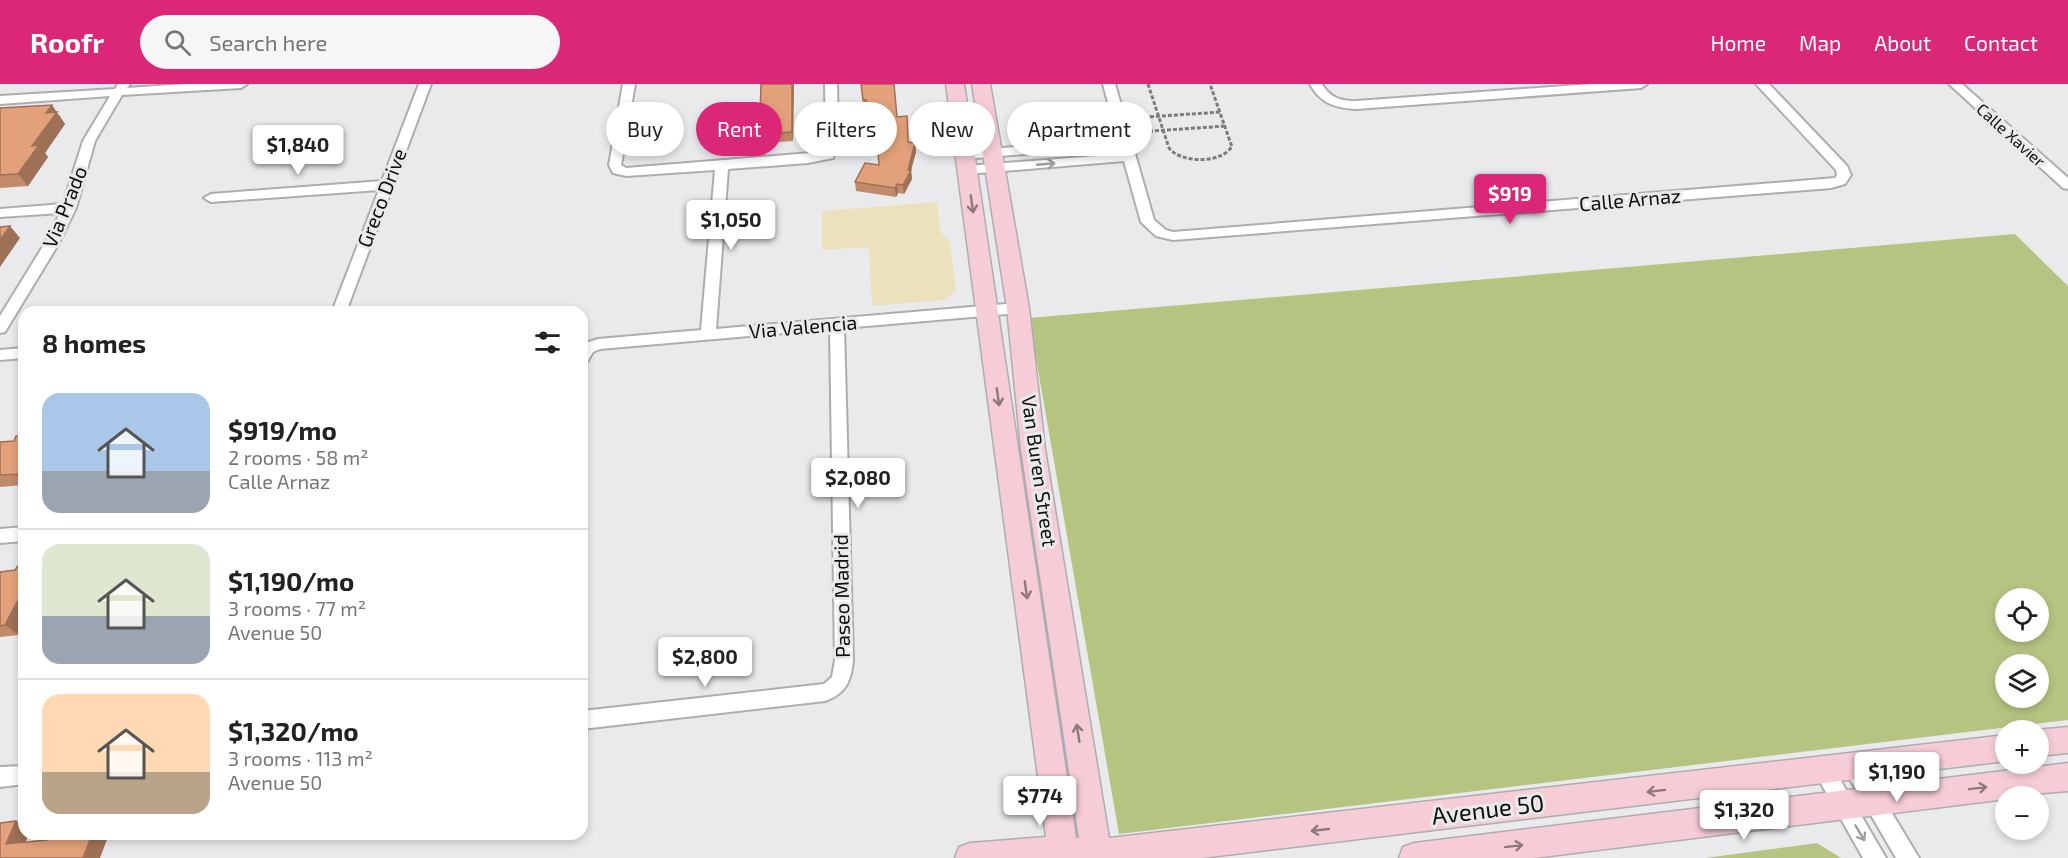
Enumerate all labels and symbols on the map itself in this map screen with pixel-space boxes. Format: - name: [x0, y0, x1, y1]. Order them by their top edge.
- street label: Calle Xavier: [1973, 99, 2050, 171]
- pin: $1,840: [249, 125, 347, 176]
- street label: Greco Drive: [351, 145, 411, 250]
- one-way arrow: [1036, 158, 1056, 169]
- street label: Via Prado: [37, 162, 91, 251]
- pin: $919: [1474, 174, 1546, 225]
- street label: Calle Arnaz: [1578, 183, 1682, 215]
- one-way arrow: [966, 194, 977, 214]
- pin: $1,050: [682, 200, 780, 251]
- street label: Via Valencia: [748, 309, 858, 343]
- one-way arrow: [993, 387, 1004, 407]
- street label: Van Buren Street: [1017, 394, 1063, 548]
- pin: $2,080: [809, 458, 907, 509]
- street label: Paseo Madrid: [828, 534, 854, 658]
- one-way arrow: [1021, 580, 1032, 600]
- pin: $2,800: [656, 637, 754, 688]
- one-way arrow: [1073, 724, 1084, 744]
- pin: $1,190: [1848, 752, 1946, 803]
- pin: $774: [1004, 776, 1076, 827]
- one-way arrow: [1968, 783, 1988, 794]
- one-way arrow: [1646, 785, 1666, 796]
- street label: Avenue 50: [1430, 787, 1546, 830]
- pin: $1,320: [1695, 790, 1793, 841]
- one-way arrow: [1311, 824, 1331, 835]
- one-way arrow: [1855, 824, 1867, 841]
- one-way arrow: [1503, 840, 1523, 851]

